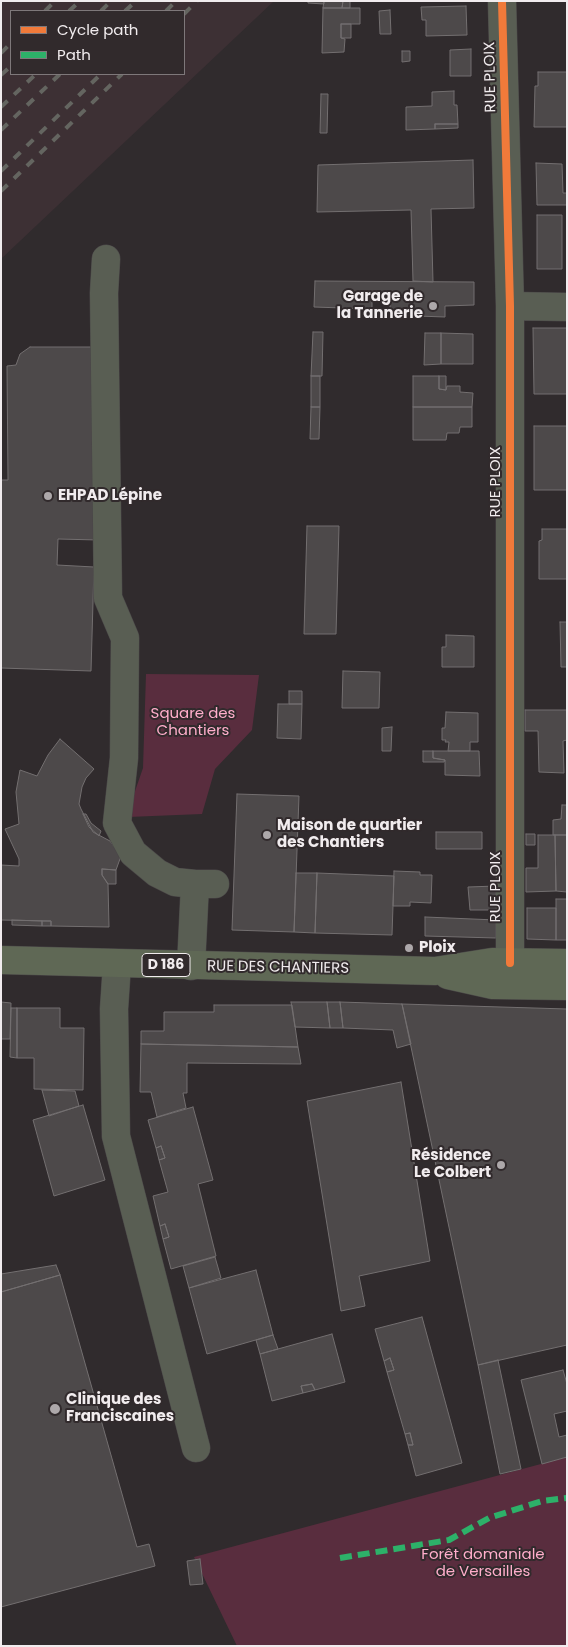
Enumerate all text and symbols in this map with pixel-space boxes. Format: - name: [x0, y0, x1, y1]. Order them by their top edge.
- legend: [10, 10, 185, 75]
- text: Cycle path: [57, 19, 138, 40]
- street label: RUE PLOIX: [481, 41, 501, 113]
- text: Path: [57, 44, 91, 65]
- place label: Garage de la Tannerie: [337, 288, 423, 323]
- marker: Garage de la Tannerie: [427, 300, 439, 312]
- street label: RUE PLOIX: [487, 447, 505, 517]
- place label: EHPAD Lépine: [58, 487, 162, 505]
- marker: EHPAD Lépine: [42, 490, 54, 502]
- park label: Square des Chantiers: [151, 705, 235, 740]
- place label: Maison de quartier des Chantiers: [277, 817, 422, 852]
- marker: Maison de quartier des Chantiers: [261, 829, 273, 841]
- street label: RUE PLOIX: [487, 852, 505, 922]
- place label: Ploix: [419, 939, 456, 957]
- marker: Ploix: [403, 942, 415, 954]
- road number: D 186: [142, 954, 190, 976]
- street label: RUE DES CHANTIERS: [207, 958, 349, 978]
- place label: Résidence Le Colbert: [411, 1147, 491, 1182]
- marker: Résidence Le Colbert: [495, 1159, 507, 1171]
- place label: Clinique des Franciscaines: [66, 1391, 174, 1426]
- marker: Clinique des Franciscaines: [48, 1402, 62, 1416]
- park label: Forêt domaniale de Versailles: [421, 1546, 545, 1581]

